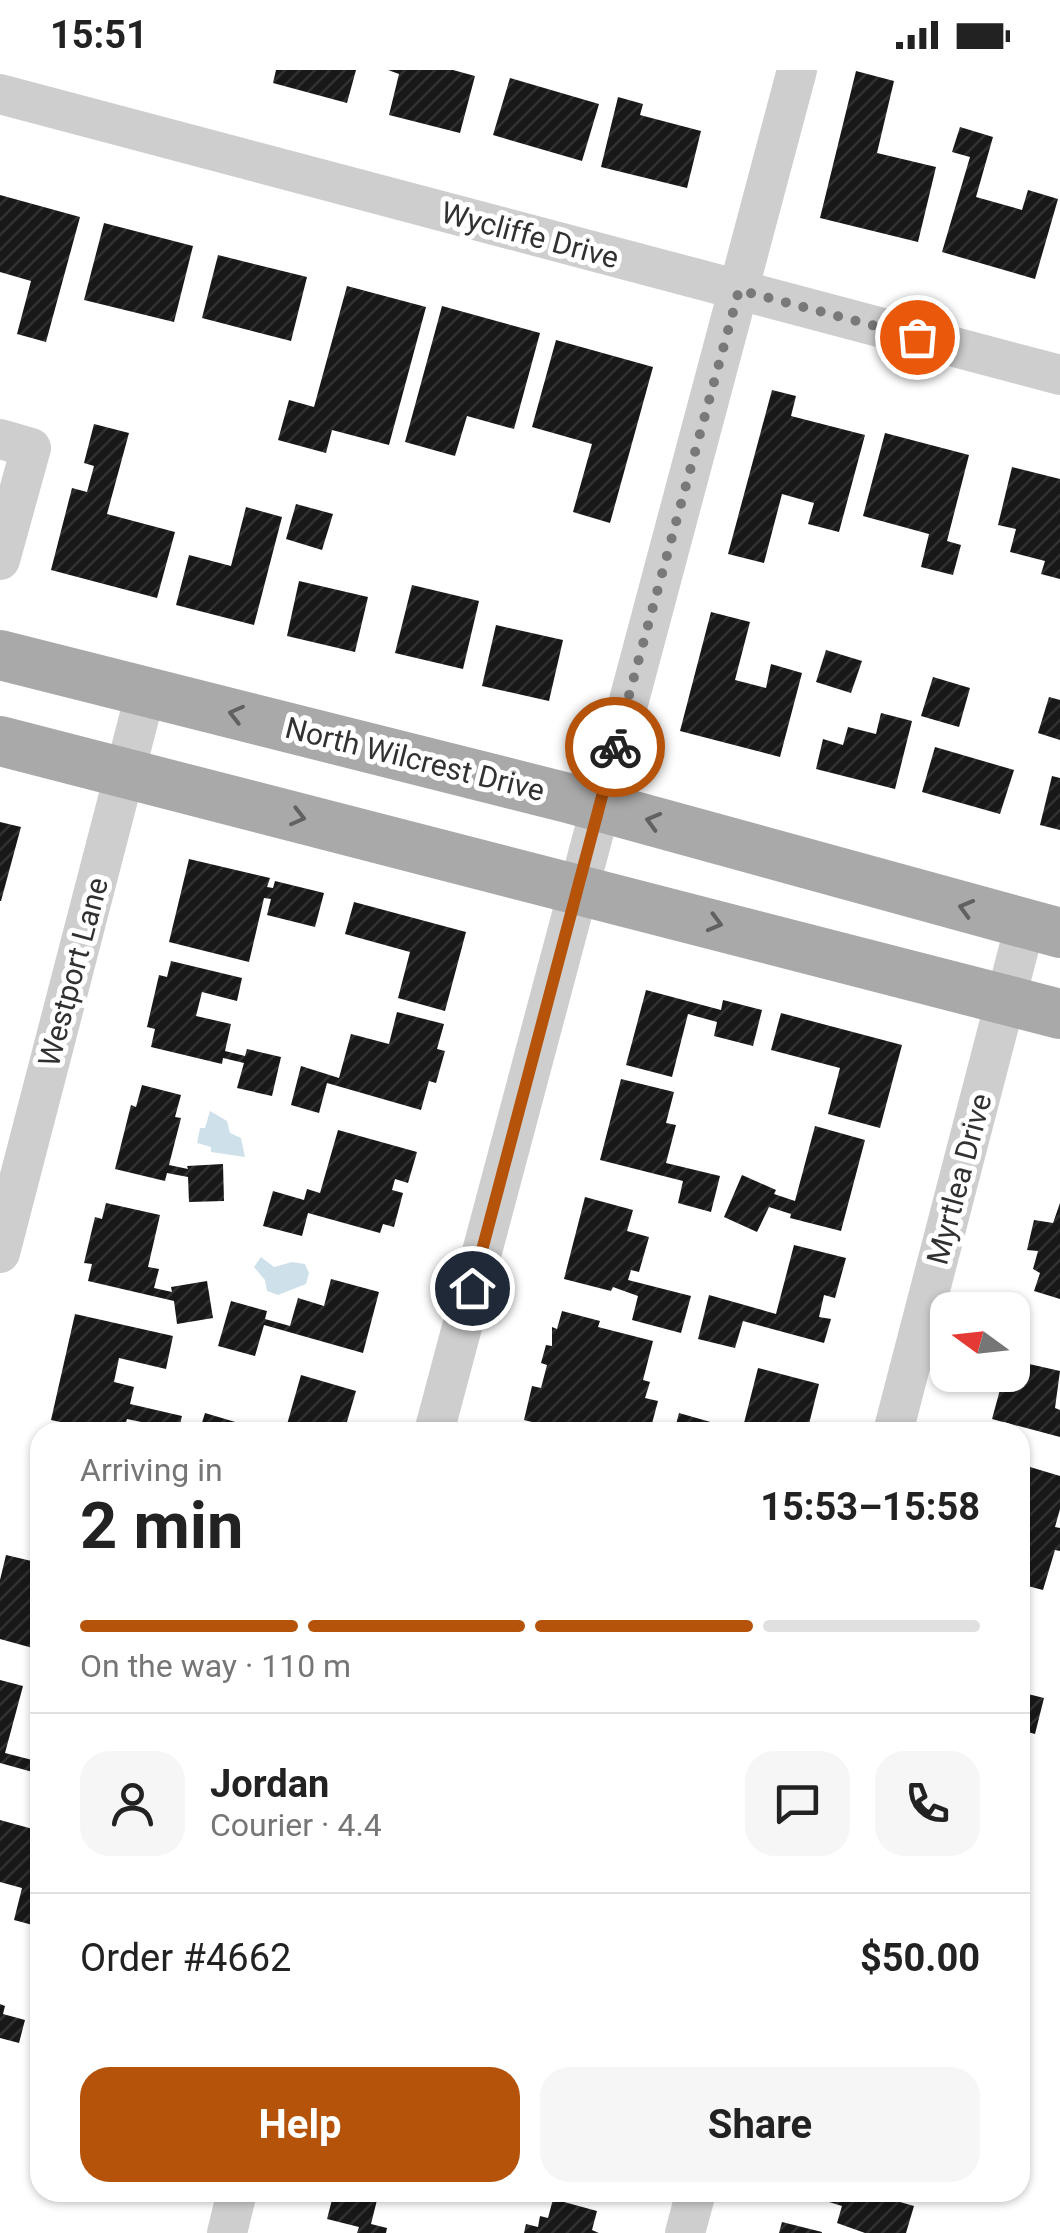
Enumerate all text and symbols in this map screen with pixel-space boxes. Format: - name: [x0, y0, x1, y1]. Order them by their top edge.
- text: 15:51: [50, 13, 148, 57]
- street label: Wycliffe Drive: [437, 195, 623, 275]
- pin: [875, 295, 960, 380]
- icon: bag: [890, 310, 945, 365]
- courier: [565, 697, 665, 797]
- one-way arrow: [228, 705, 245, 726]
- street label: North Wilcrest Drive: [282, 710, 548, 808]
- icon: bike: [588, 720, 643, 775]
- one-way arrow: [289, 805, 306, 826]
- one-way arrow: [645, 812, 662, 833]
- street label: Westport Lane: [31, 874, 115, 1070]
- one-way arrow: [958, 899, 975, 920]
- one-way arrow: [706, 912, 723, 933]
- street label: Myrtlea Drive: [919, 1090, 999, 1268]
- pin: [430, 1246, 515, 1331]
- icon: home: [445, 1261, 500, 1316]
- north arrow: [930, 1292, 1030, 1392]
- map controls: [930, 1292, 1030, 1392]
- text: Arriving in: [80, 1451, 223, 1489]
- text: 15:53–15:58: [760, 1485, 980, 1529]
- text: 2 min: [80, 1488, 243, 1564]
- text: On the way · 110 m: [80, 1647, 351, 1685]
- button: person: [80, 1751, 185, 1856]
- button: chat: [745, 1751, 850, 1856]
- button: phone: [875, 1751, 980, 1856]
- text: Jordan: [210, 1762, 329, 1806]
- text: Courier · 4.4: [210, 1806, 382, 1844]
- text: Order #4662: [80, 1936, 291, 1980]
- text: $50.00: [860, 1936, 980, 1980]
- button: Help: [80, 2067, 520, 2182]
- button: Share: [540, 2067, 980, 2182]

